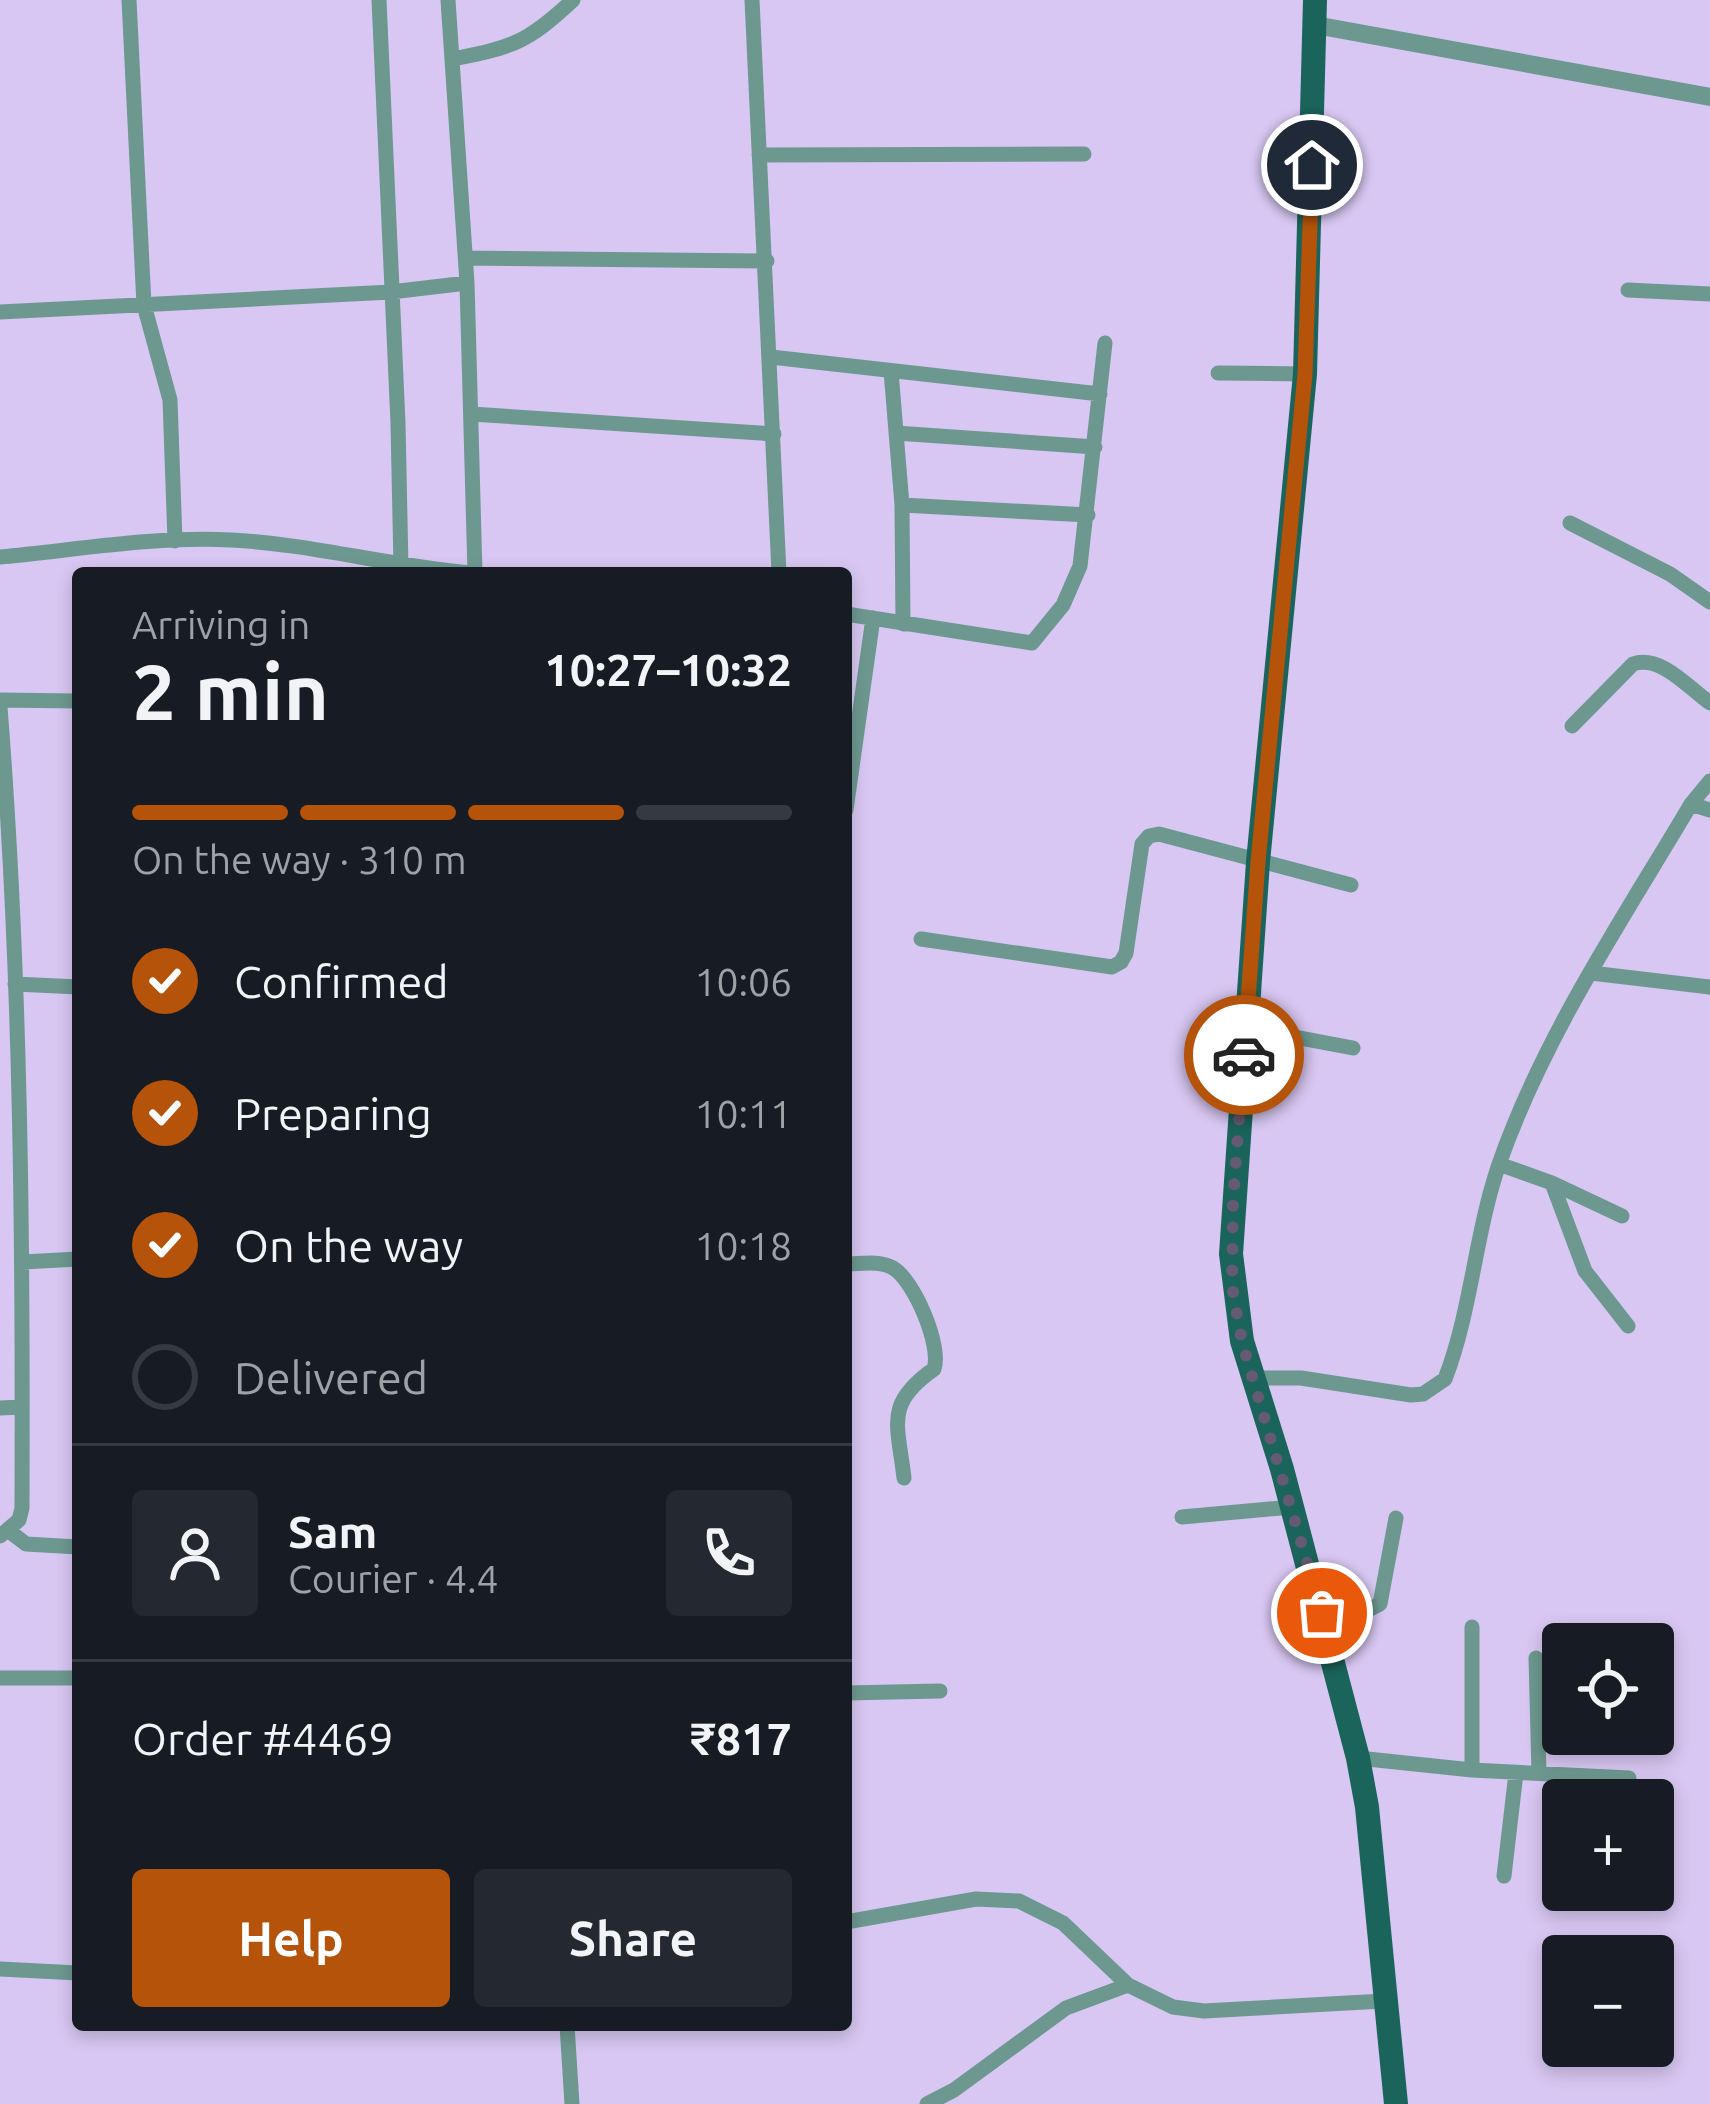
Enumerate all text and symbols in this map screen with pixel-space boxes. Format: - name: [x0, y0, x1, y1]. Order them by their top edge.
- pin: [1261, 114, 1363, 216]
- icon: home: [1279, 132, 1345, 198]
- text: Arriving in: [132, 603, 310, 646]
- text: 10:27–10:32: [544, 644, 792, 695]
- text: 2 min: [132, 647, 329, 735]
- text: On the way · 310 m: [132, 838, 467, 881]
- icon: check: [132, 948, 198, 1014]
- text: Confirmed: [234, 956, 449, 1007]
- text: 10:06: [694, 960, 792, 1003]
- courier: [1184, 995, 1304, 1115]
- icon: car: [1211, 1022, 1277, 1088]
- icon: check: [132, 1080, 198, 1146]
- text: Preparing: [234, 1088, 432, 1139]
- text: 10:11: [694, 1092, 792, 1135]
- icon: check: [132, 1212, 198, 1278]
- text: On the way: [234, 1220, 463, 1271]
- text: 10:18: [694, 1224, 792, 1267]
- text: Delivered: [234, 1352, 428, 1403]
- button: person: [132, 1490, 258, 1616]
- button: phone: [666, 1490, 792, 1616]
- text: Sam: [288, 1506, 377, 1557]
- text: Courier · 4.4: [288, 1557, 499, 1600]
- pin: [1271, 1562, 1373, 1664]
- icon: bag: [1289, 1580, 1355, 1646]
- map controls: [1542, 1623, 1674, 2067]
- button: locate: [1542, 1623, 1674, 1755]
- text: Order #4469: [132, 1713, 394, 1764]
- text: ₹817: [690, 1713, 792, 1764]
- button: +: [1542, 1779, 1674, 1911]
- button: Help: [132, 1869, 450, 2007]
- button: Share: [474, 1869, 792, 2007]
- button: −: [1542, 1935, 1674, 2067]

